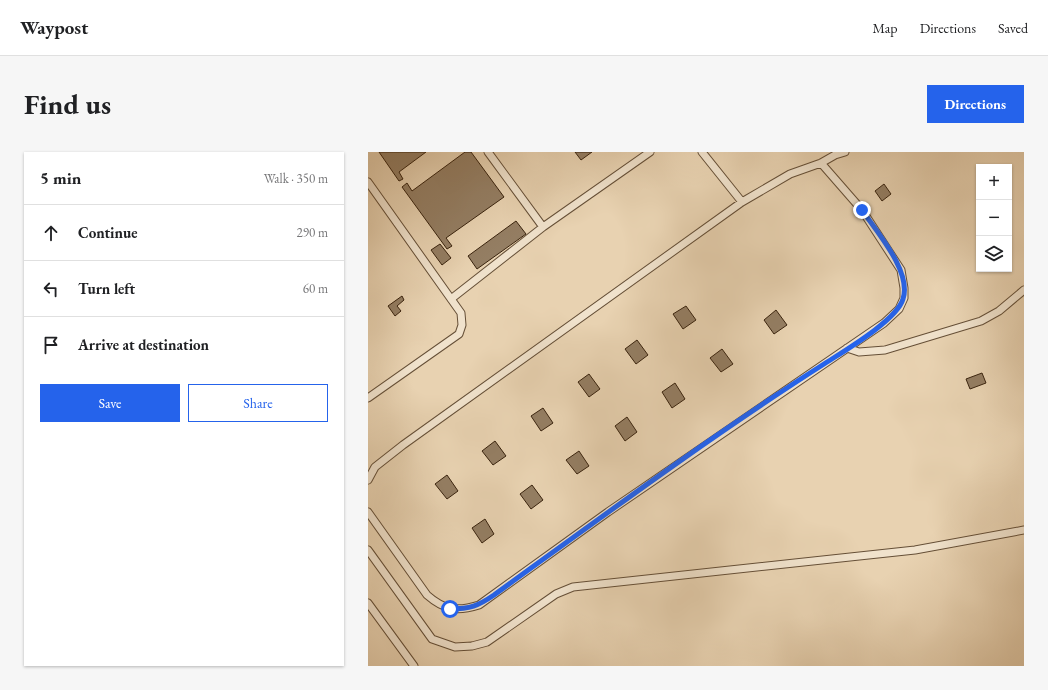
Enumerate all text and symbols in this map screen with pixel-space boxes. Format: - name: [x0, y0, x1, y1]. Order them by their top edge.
- text: Waypost: [20, 15, 88, 40]
- text: Map: [872, 19, 898, 37]
- text: Directions: [920, 19, 976, 37]
- text: Saved: [998, 19, 1028, 37]
- button: Directions: [927, 85, 1024, 123]
- text: Find us: [24, 86, 111, 122]
- map controls: [976, 164, 1012, 272]
- button: +: [976, 164, 1012, 200]
- text: 5 min: [40, 167, 81, 189]
- text: Walk · 350 m: [264, 170, 328, 187]
- button: −: [976, 200, 1012, 236]
- route end: [853, 201, 871, 219]
- icon: ahead: [40, 222, 62, 244]
- text: Continue: [78, 223, 138, 242]
- text: 290 m: [297, 224, 328, 241]
- button: layers: [976, 236, 1012, 272]
- icon: left: [40, 278, 62, 300]
- text: Turn left: [78, 279, 135, 298]
- text: 60 m: [303, 280, 328, 297]
- icon: arrive: [40, 334, 62, 356]
- text: Arrive at destination: [78, 335, 209, 354]
- button: Save: [40, 384, 180, 422]
- button: Share: [188, 384, 328, 422]
- route start: [441, 600, 459, 618]

